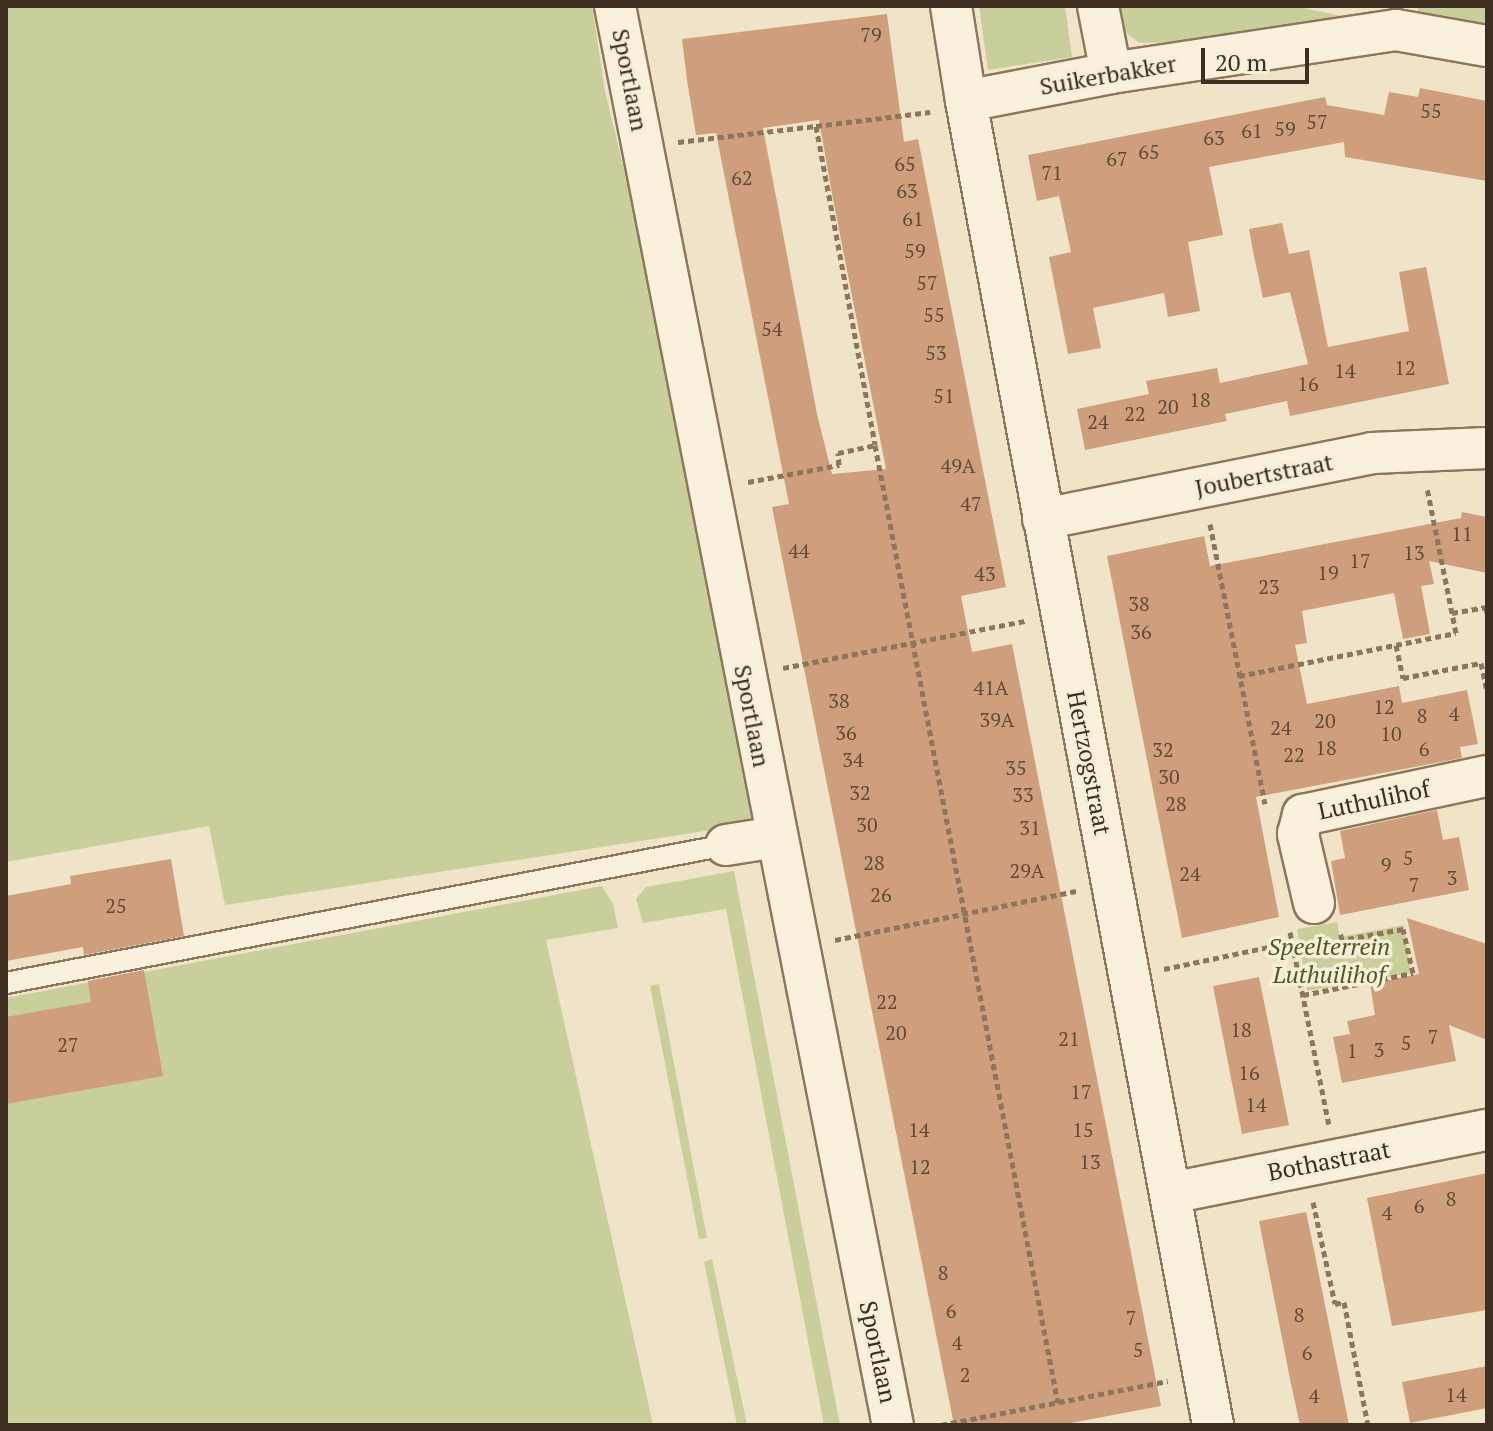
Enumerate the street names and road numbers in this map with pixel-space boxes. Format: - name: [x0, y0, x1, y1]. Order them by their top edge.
- street label: Sportlaan: [606, 26, 654, 134]
- street label: Suikerbakker: [1037, 49, 1179, 101]
- street label: Joubertstraat: [1192, 447, 1336, 503]
- street label: Sportlaan: [728, 662, 776, 770]
- street label: Hertzogstraat: [1061, 688, 1117, 838]
- street label: Luthulihof: [1315, 774, 1433, 826]
- street label: Bothastraat: [1265, 1135, 1393, 1187]
- street label: Sportlaan: [853, 1298, 903, 1406]

